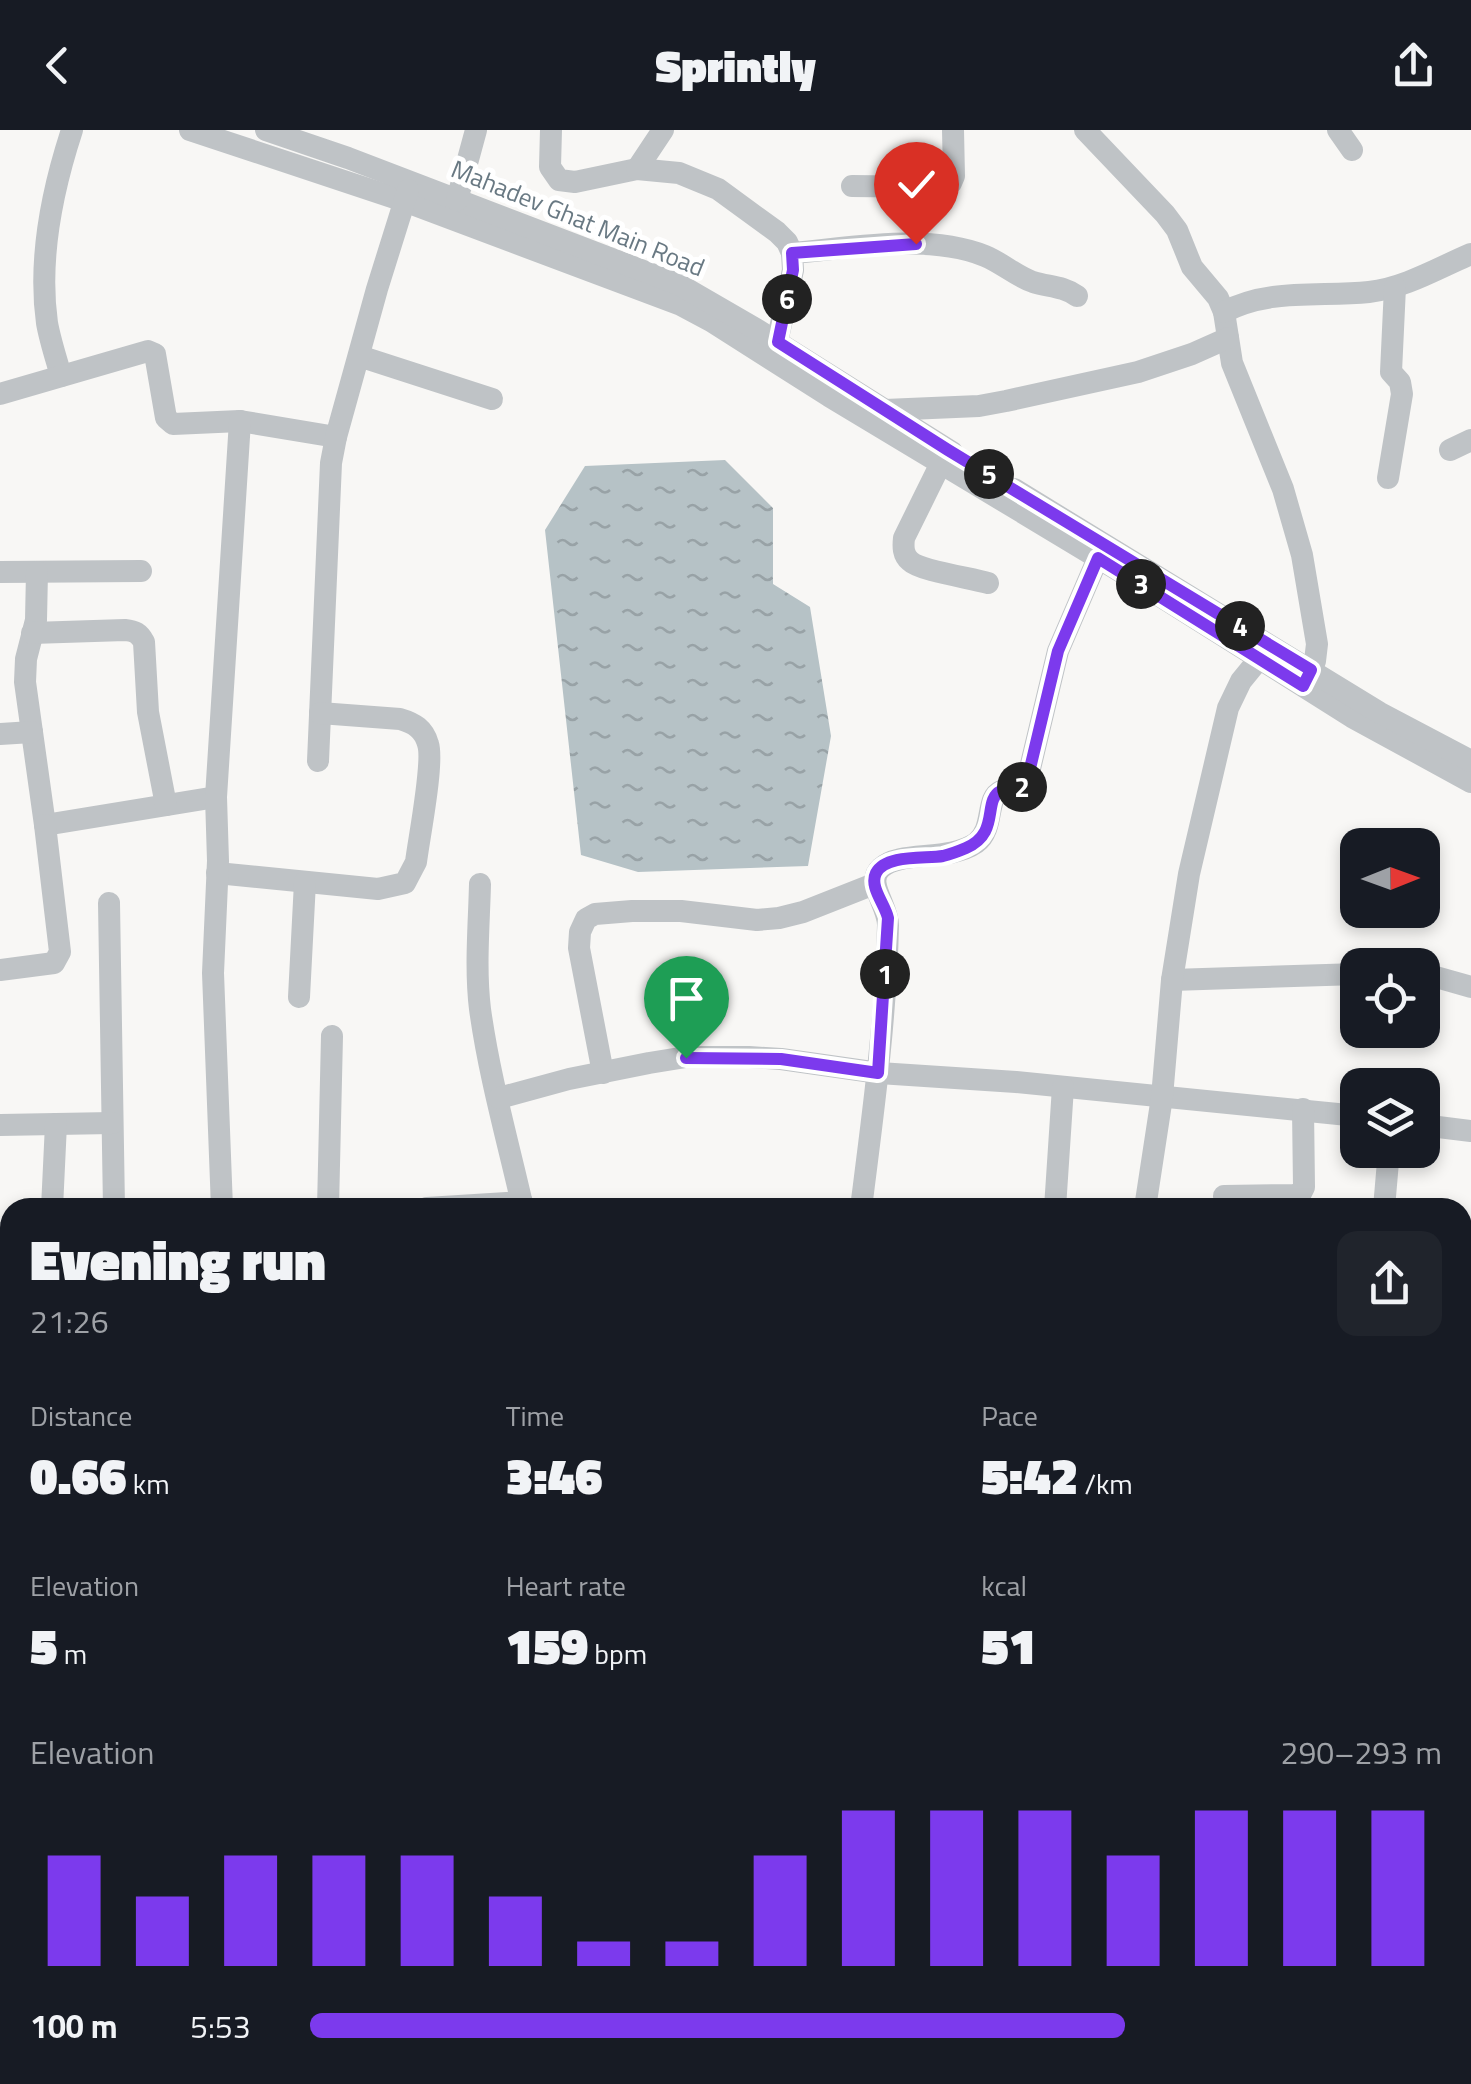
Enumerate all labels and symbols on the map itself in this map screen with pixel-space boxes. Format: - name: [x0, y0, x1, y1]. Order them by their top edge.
- pin: [874, 142, 959, 245]
- street label: Mahadev Ghat Main Road: [446, 150, 710, 286]
- pin: 6: [762, 274, 812, 324]
- pin: 5: [964, 449, 1014, 499]
- pin: 3: [1116, 559, 1166, 609]
- pin: 4: [1215, 601, 1265, 651]
- pin: 2: [997, 762, 1047, 812]
- north arrow: [1340, 828, 1440, 928]
- pin: 1: [860, 949, 910, 999]
- pin: [644, 956, 729, 1059]

